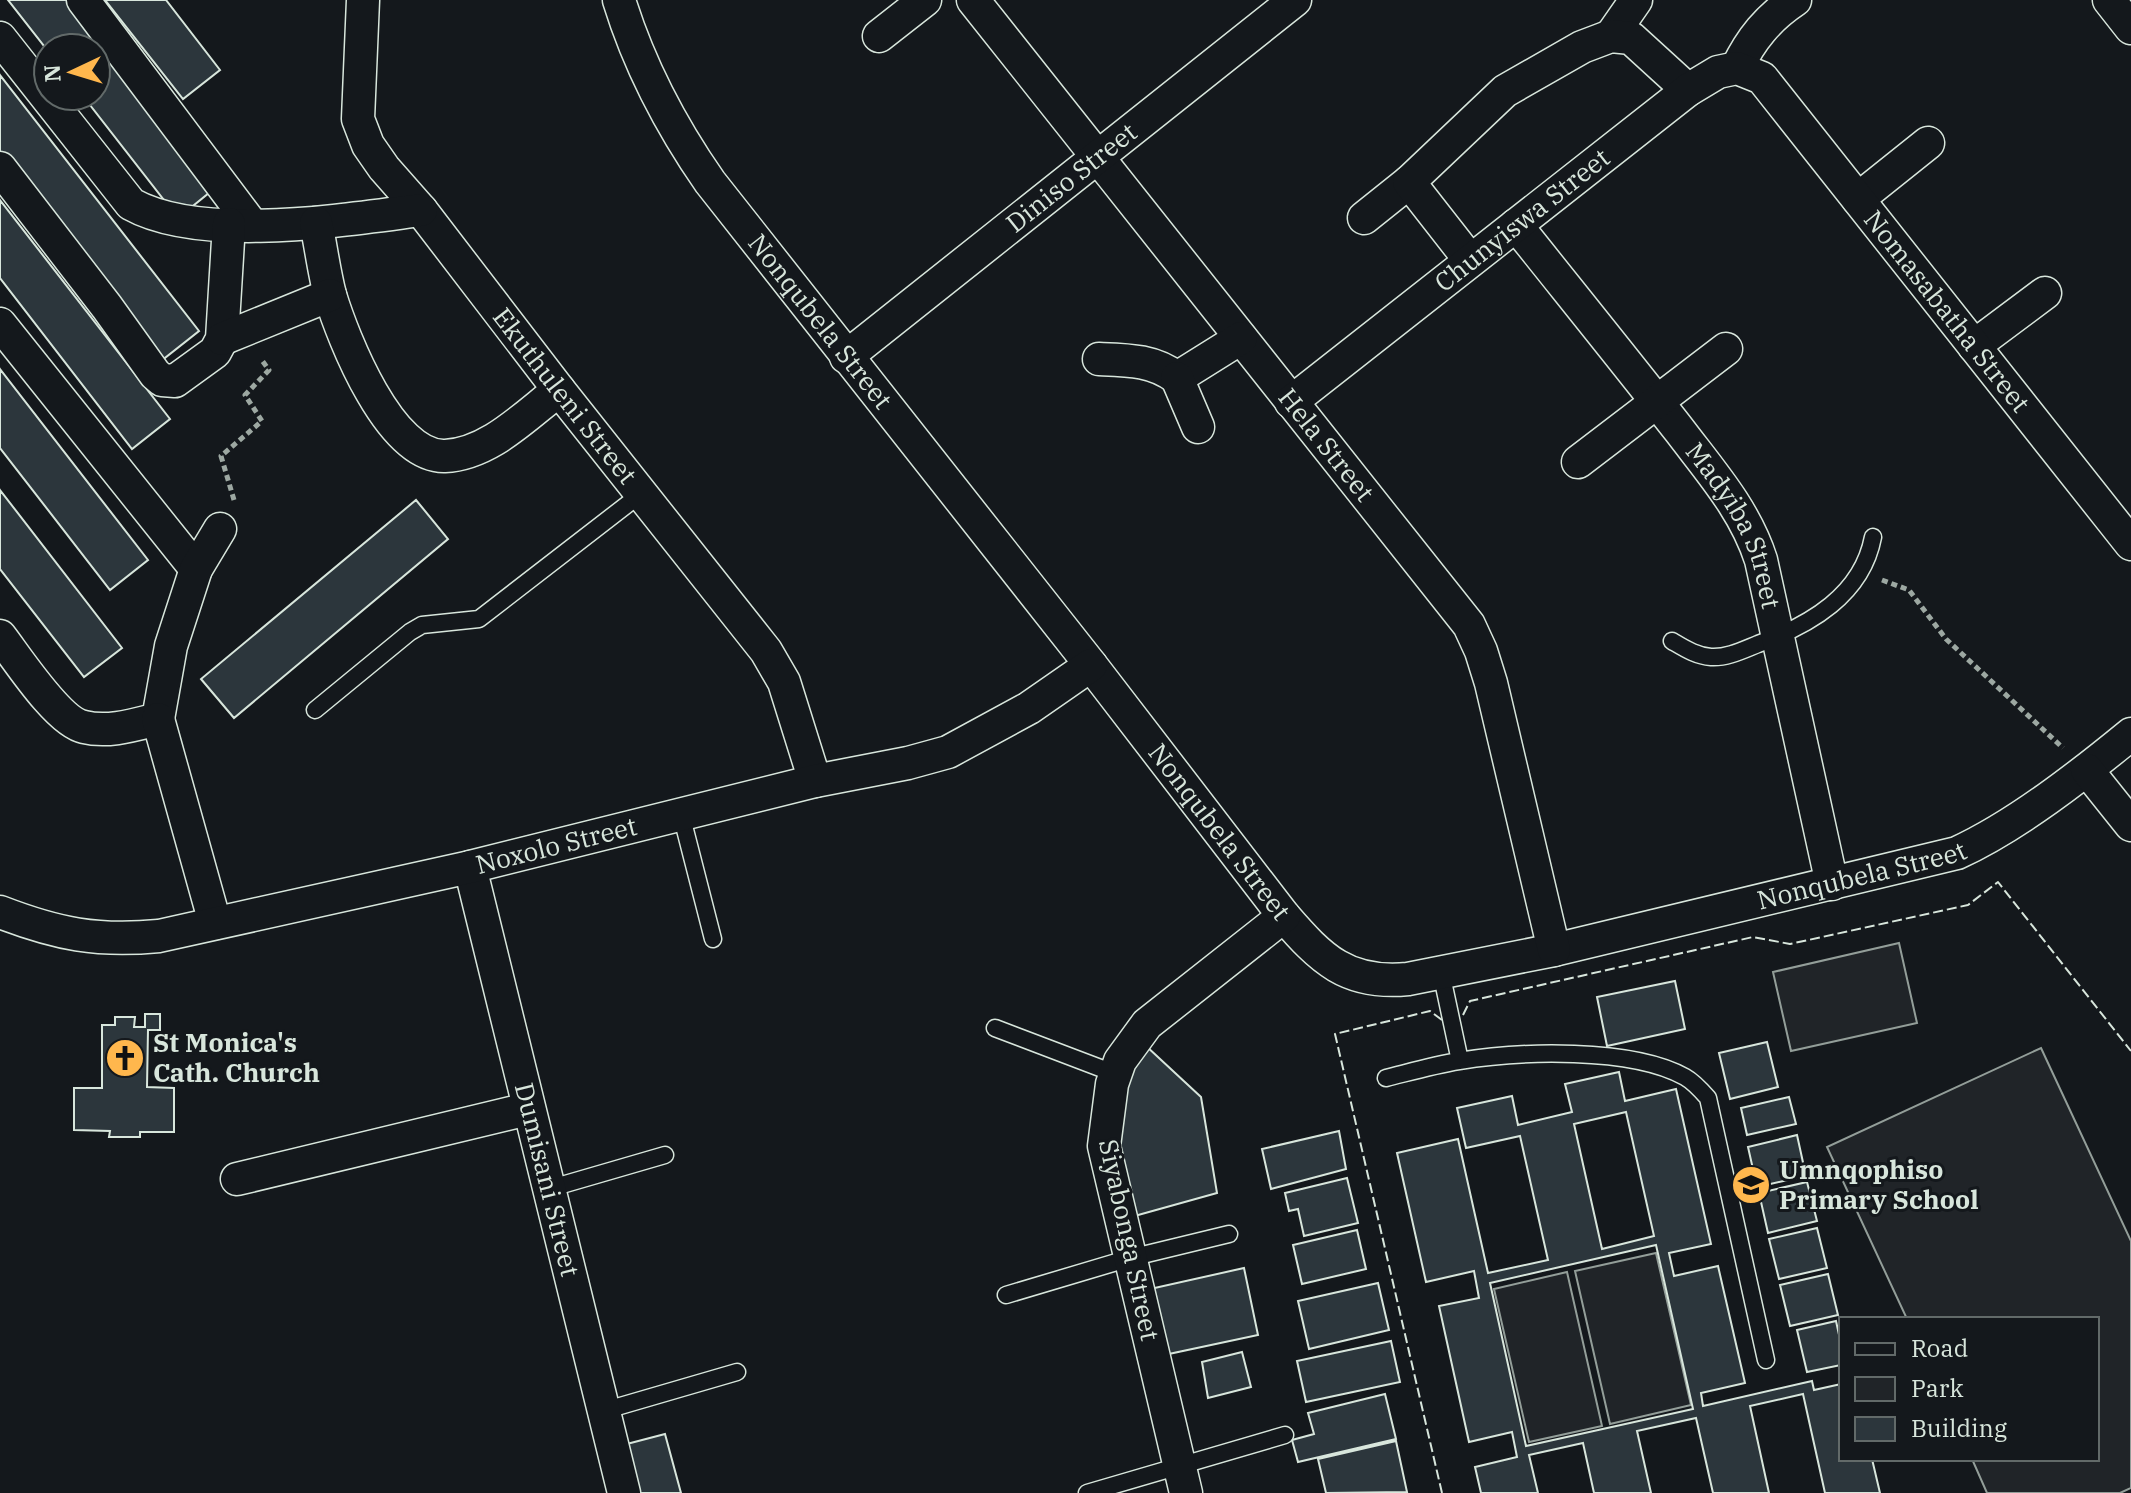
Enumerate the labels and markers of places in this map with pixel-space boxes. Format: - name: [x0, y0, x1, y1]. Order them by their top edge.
- place label: St Monica's Cath. Church: [153, 1025, 320, 1089]
- church icon: St Monica's Cath. Church: [104, 1037, 146, 1079]
- place label: Umnqophiso Primary School: [1779, 1152, 1979, 1216]
- school or university icon: Umnqophiso Primary School: [1730, 1164, 1772, 1206]

